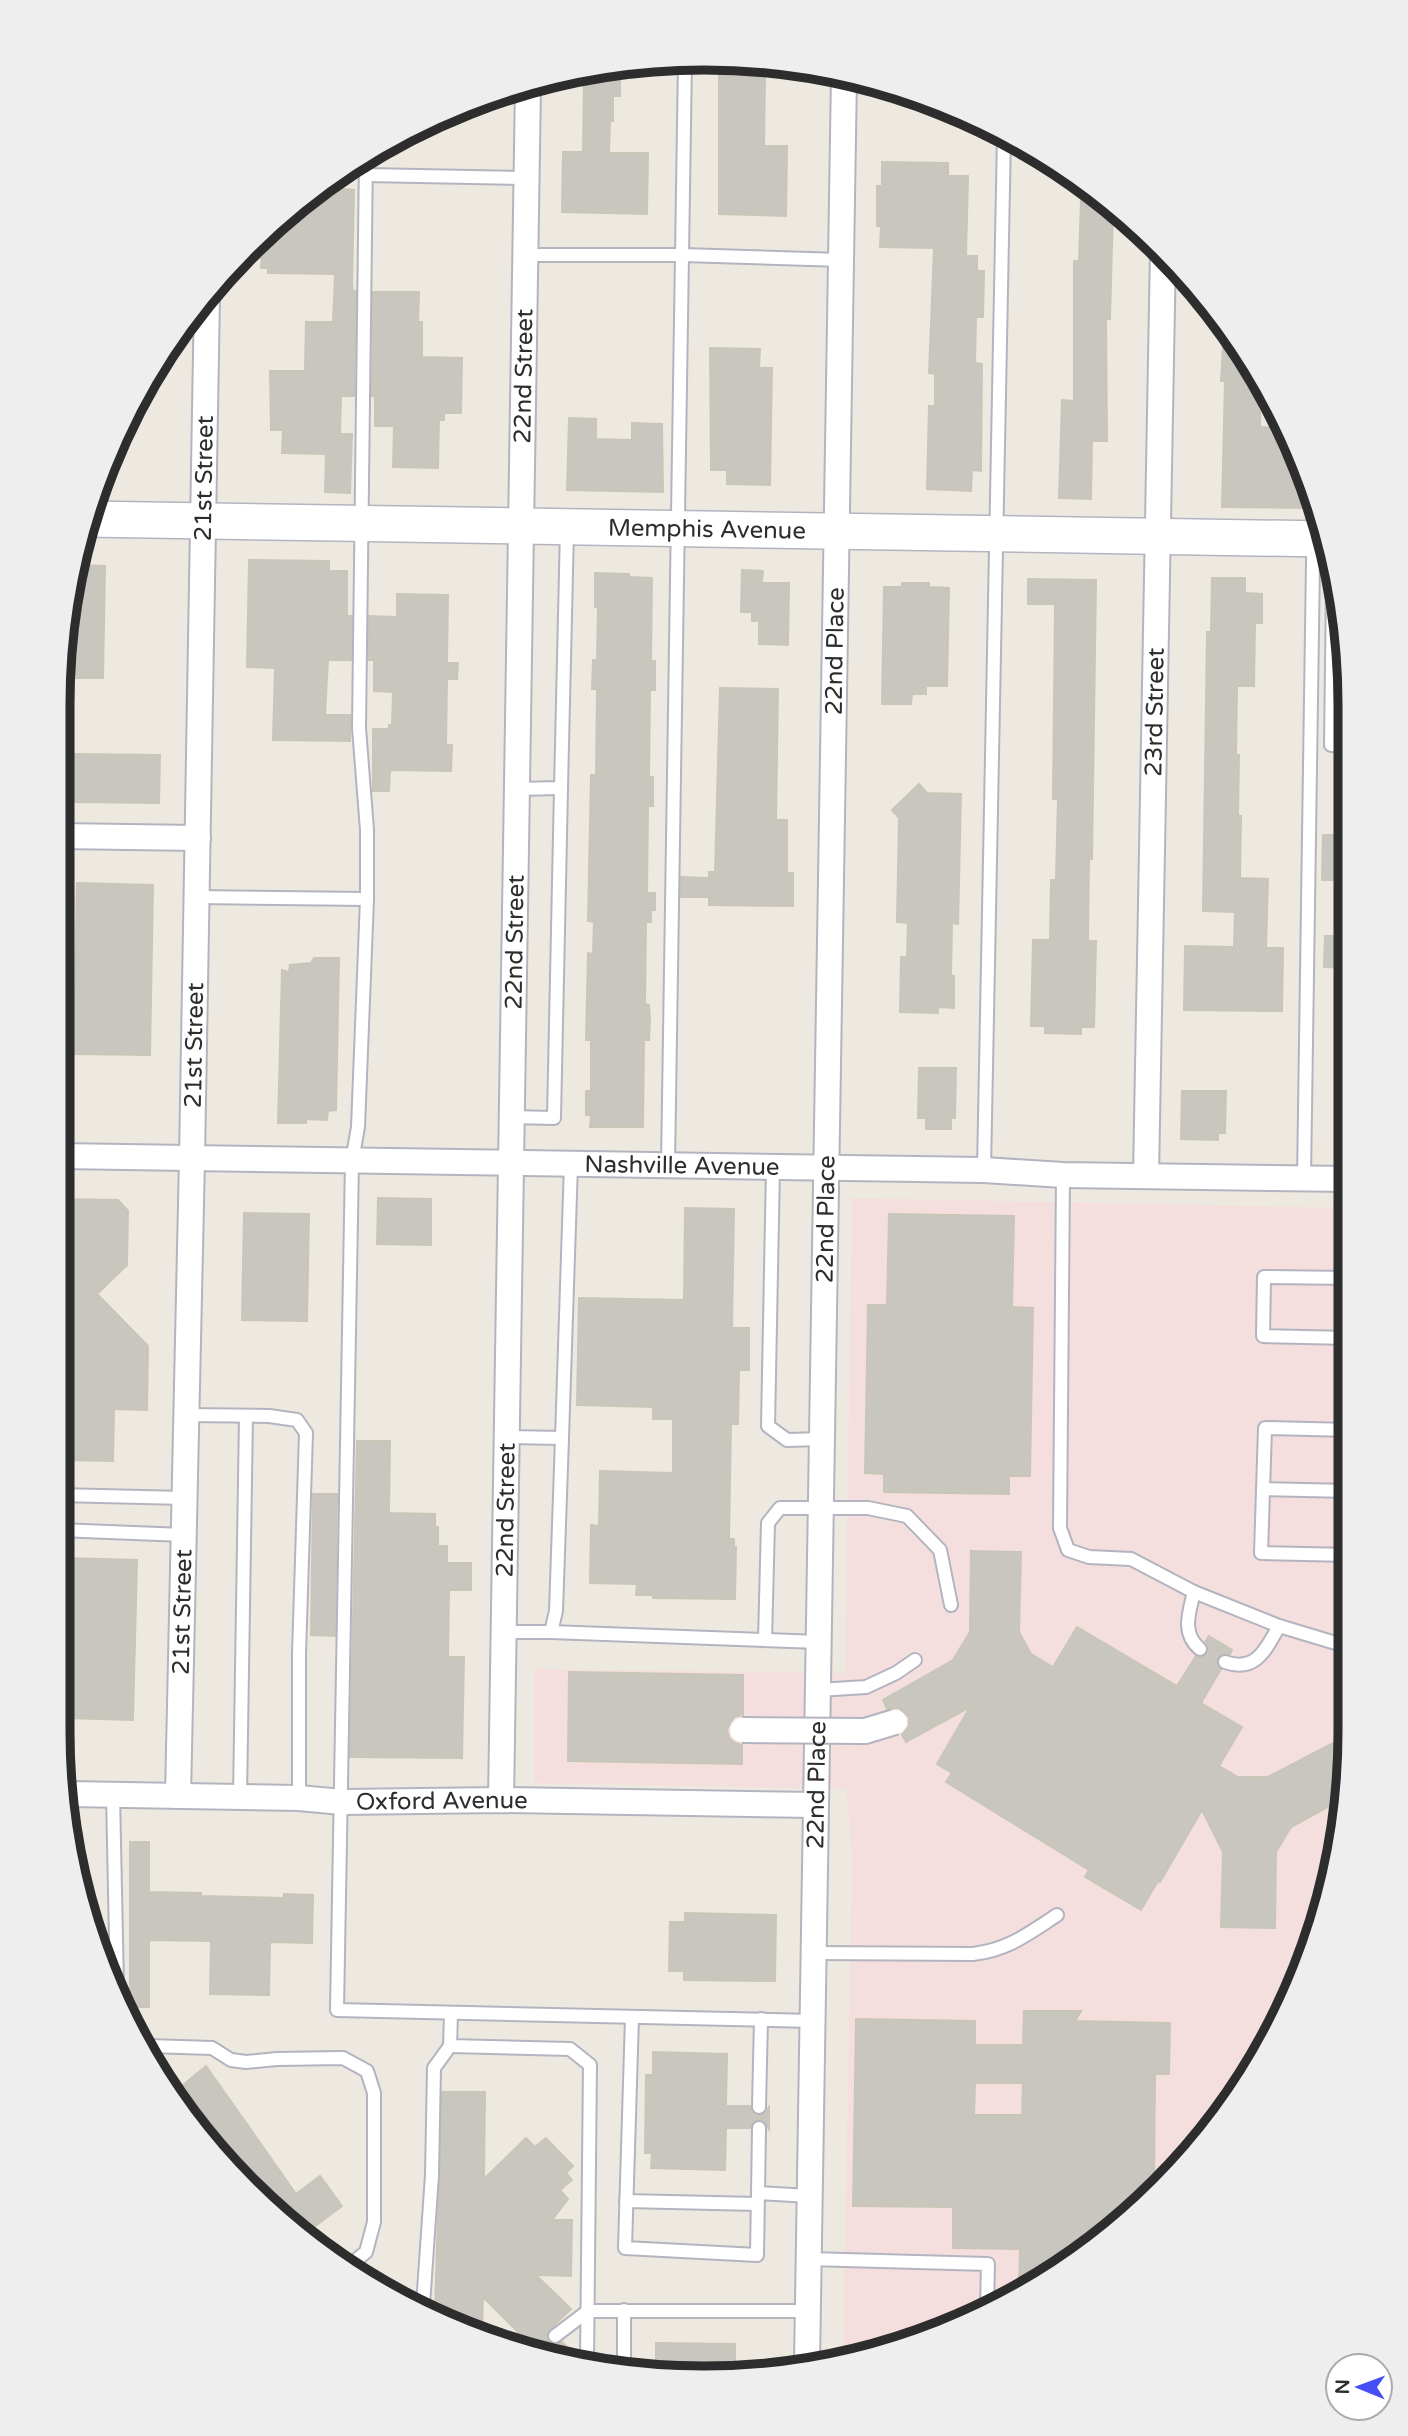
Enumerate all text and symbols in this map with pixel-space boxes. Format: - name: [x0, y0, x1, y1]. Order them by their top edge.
- street label: 22nd Street: [508, 309, 539, 444]
- street label: 21st Street: [188, 415, 219, 541]
- street label: Memphis Avenue: [608, 513, 806, 545]
- street label: 22nd Place: [819, 587, 850, 715]
- street label: 23rd Street: [1139, 647, 1170, 777]
- street label: 22nd Street: [499, 874, 530, 1010]
- street label: 21st Street: [178, 982, 210, 1108]
- street label: Nashville Avenue: [584, 1149, 780, 1181]
- street label: 22nd Place: [810, 1155, 841, 1283]
- street label: 22nd Street: [490, 1442, 521, 1578]
- street label: 21st Street: [166, 1549, 198, 1675]
- street label: 22nd Place: [801, 1721, 832, 1849]
- street label: Oxford Avenue: [356, 1785, 528, 1816]
- north arrow: [1324, 2352, 1394, 2422]
- text: N: [1332, 2379, 1354, 2395]

